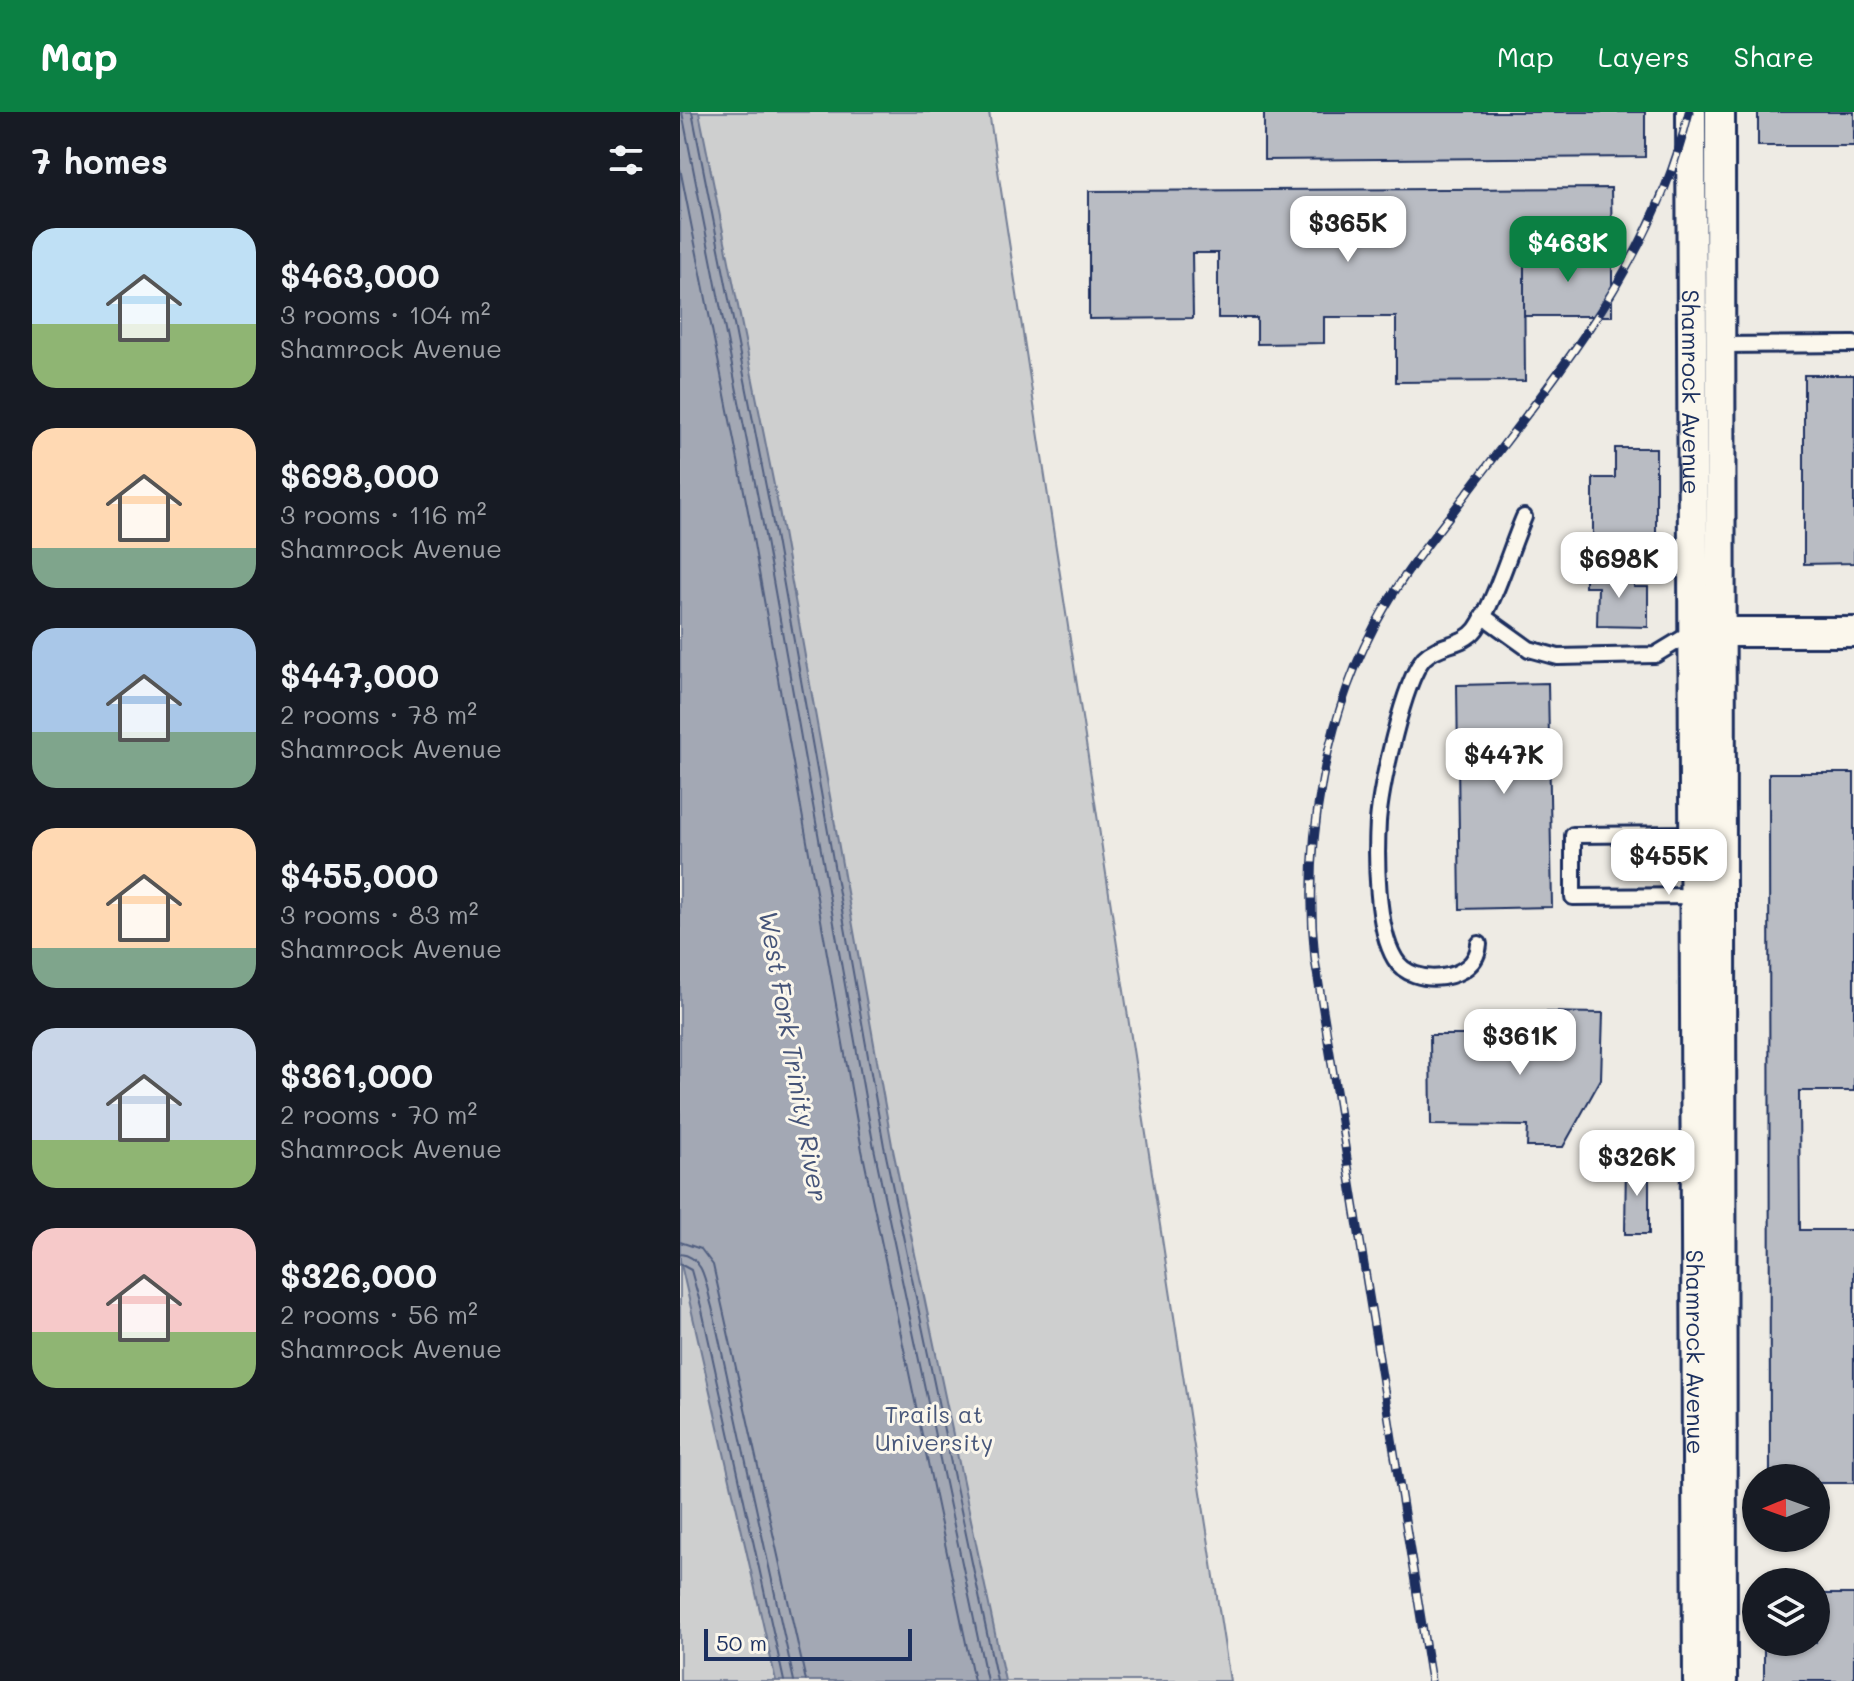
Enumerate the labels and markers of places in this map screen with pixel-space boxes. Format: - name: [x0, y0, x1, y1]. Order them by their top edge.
- pin: $365K: [1292, 196, 1404, 264]
- pin: $463K: [1512, 216, 1624, 284]
- pin: $698K: [1563, 532, 1675, 600]
- pin: $447K: [1448, 728, 1560, 796]
- pin: $455K: [1613, 829, 1725, 897]
- pin: $361K: [1464, 1009, 1576, 1077]
- pin: $326K: [1581, 1130, 1693, 1198]

